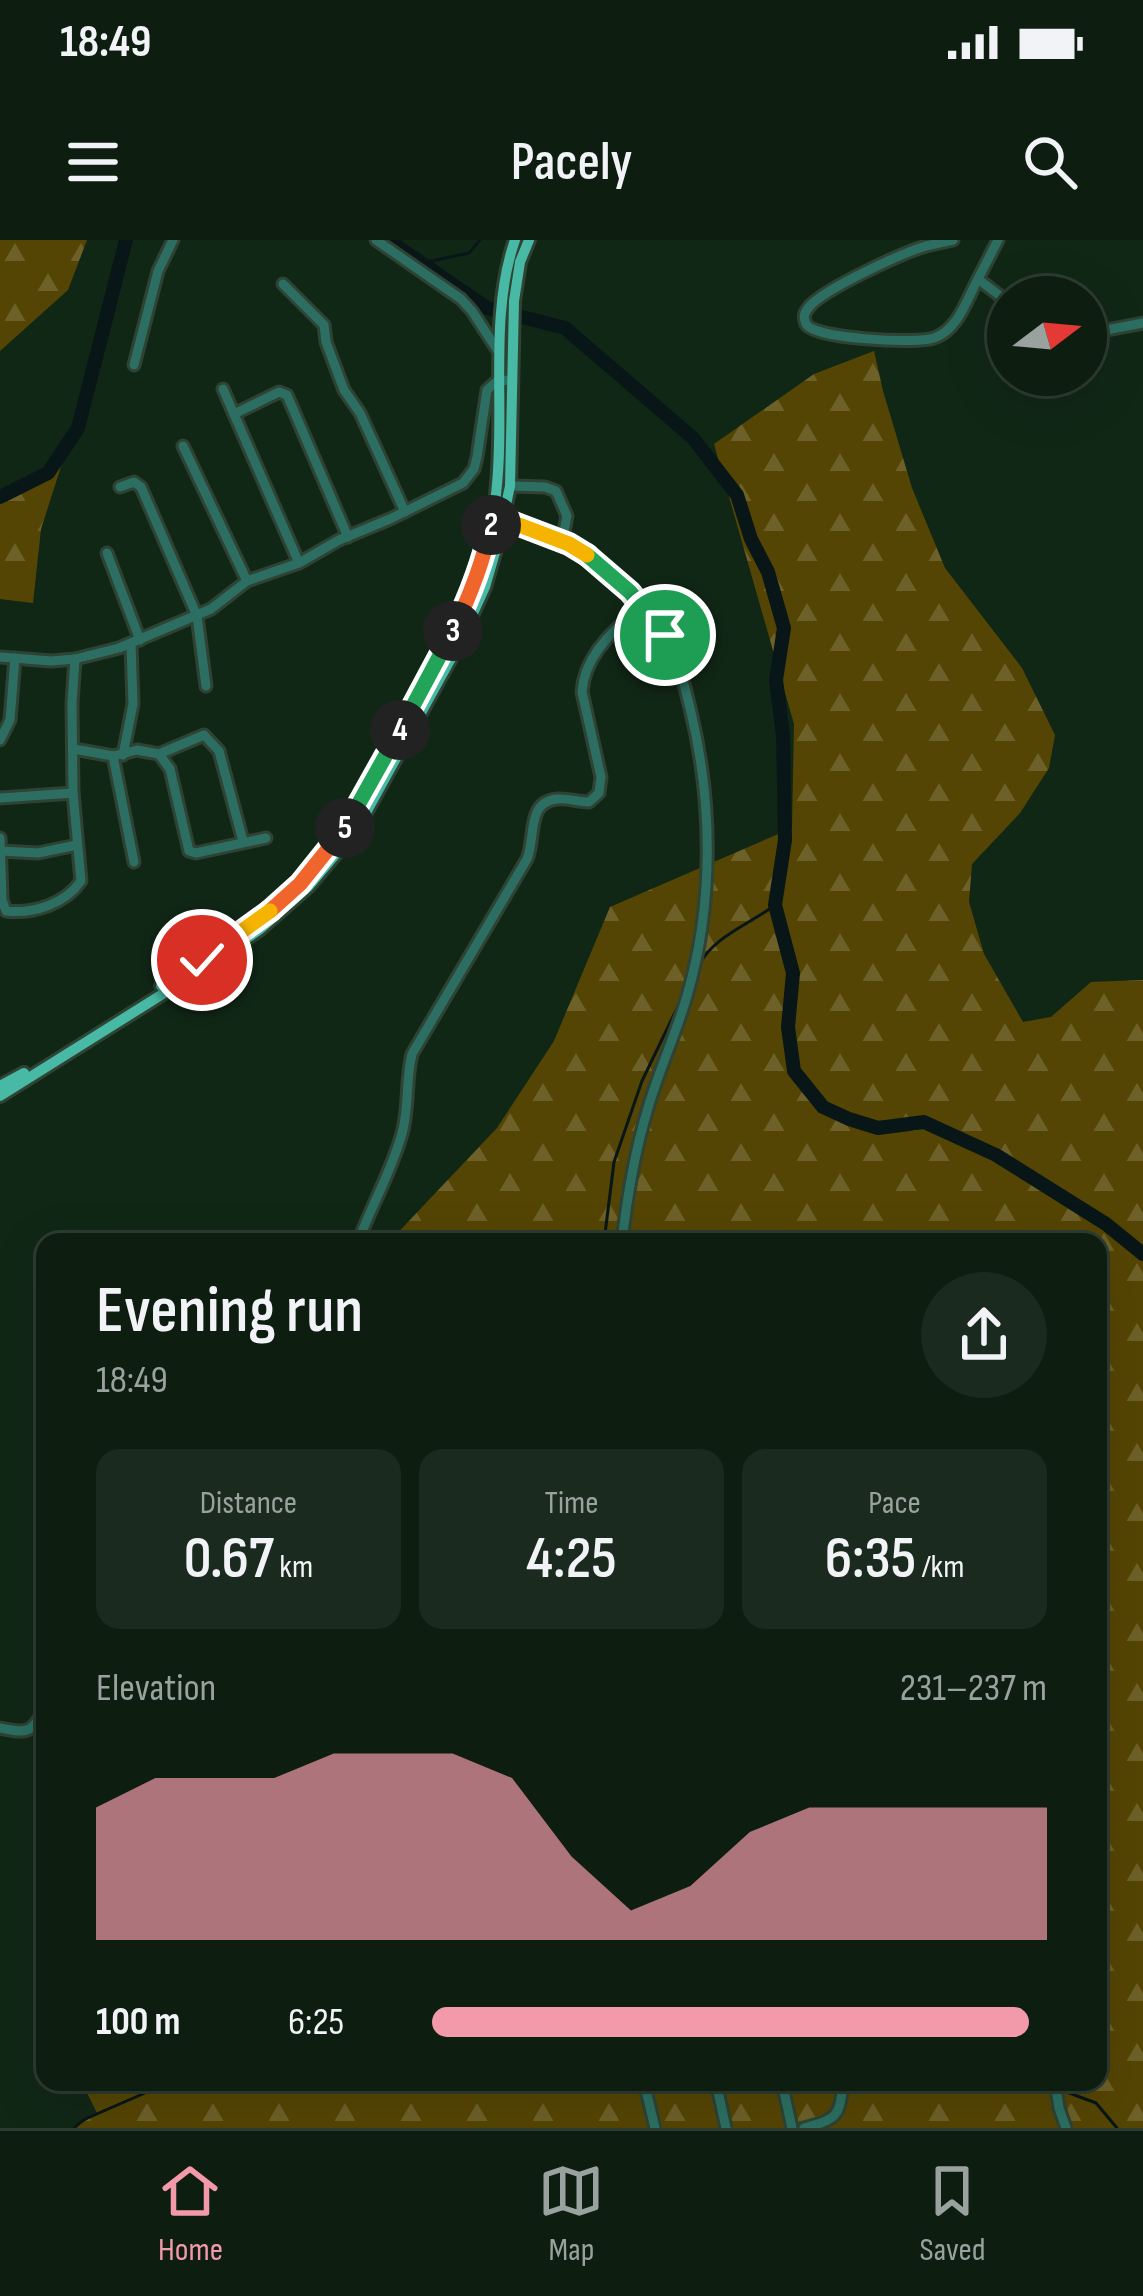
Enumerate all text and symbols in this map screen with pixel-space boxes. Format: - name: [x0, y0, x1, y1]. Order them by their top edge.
- text: 18:49: [60, 15, 151, 70]
- icon: menu: [60, 129, 126, 195]
- icon: search: [1017, 129, 1083, 195]
- text: Pacely: [511, 130, 632, 195]
- north arrow: [987, 276, 1107, 396]
- map controls: [987, 276, 1107, 396]
- pin: 2: [461, 495, 521, 555]
- text: 2: [484, 505, 498, 545]
- pin: [614, 584, 716, 686]
- pin: 3: [423, 601, 483, 661]
- icon: arrive: [632, 602, 698, 668]
- text: 3: [446, 611, 460, 651]
- pin: 4: [370, 700, 430, 760]
- text: 4: [392, 710, 408, 750]
- pin: 5: [315, 798, 375, 858]
- text: 5: [338, 808, 352, 848]
- pin: [151, 909, 253, 1011]
- icon: check: [169, 927, 235, 993]
- text: Evening run: [96, 1272, 363, 1351]
- button: share: [921, 1272, 1047, 1398]
- text: 18:49: [96, 1357, 168, 1404]
- text: Distance: [200, 1483, 297, 1523]
- text: Time: [545, 1483, 599, 1523]
- text: Pace: [868, 1483, 921, 1523]
- text: 0.67: [184, 1523, 274, 1595]
- text: 4:25: [526, 1523, 617, 1595]
- text: 6:35: [825, 1523, 916, 1595]
- text: km: [274, 1547, 313, 1587]
- text: /km: [916, 1547, 964, 1587]
- text: Elevation: [96, 1665, 216, 1712]
- text: 231–237 m: [900, 1665, 1047, 1712]
- text: 100 m: [96, 1999, 180, 2046]
- text: 6:25: [288, 1999, 344, 2046]
- tab: Home: [157, 2158, 223, 2270]
- tab: Map: [538, 2158, 604, 2270]
- tab: Saved: [919, 2158, 986, 2270]

